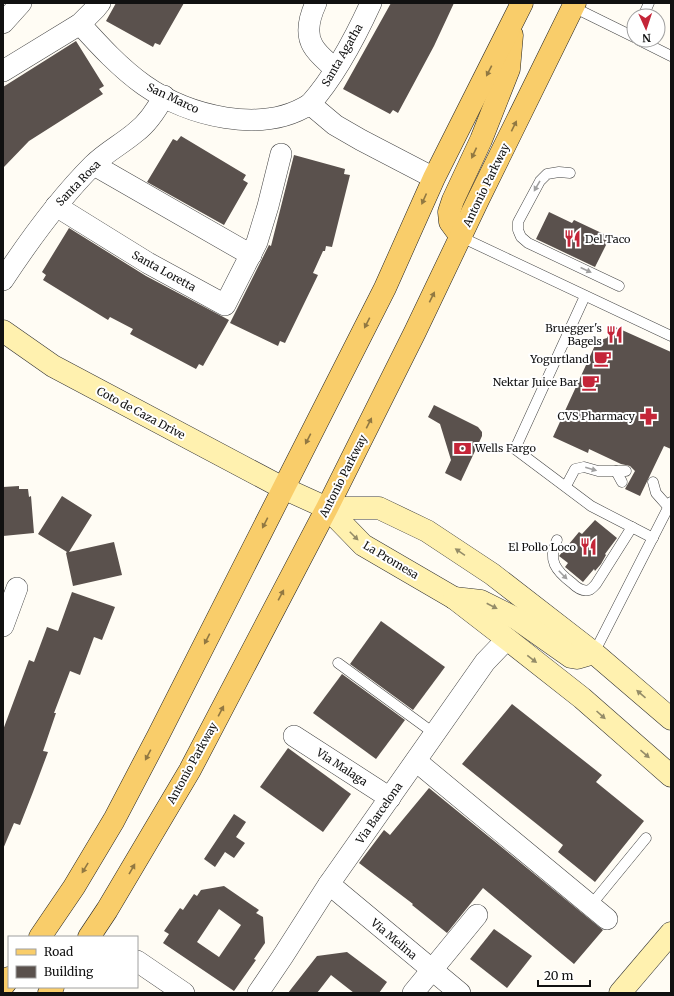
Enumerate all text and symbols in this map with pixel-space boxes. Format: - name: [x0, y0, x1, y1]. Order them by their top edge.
- north arrow: [626, 8, 666, 48]
- street label: Santa Agatha: [318, 21, 366, 89]
- text: N: [642, 31, 651, 45]
- one-way arrow: [486, 65, 492, 76]
- street label: San Marco: [145, 80, 202, 116]
- one-way arrow: [511, 120, 517, 132]
- street label: Antonio Parkway: [459, 140, 512, 230]
- one-way arrow: [471, 148, 477, 159]
- street label: Santa Rosa: [53, 157, 103, 209]
- one-way arrow: [534, 180, 541, 192]
- one-way arrow: [421, 194, 427, 205]
- restaurant icon: Del Taco: [562, 229, 582, 249]
- place label: Del Taco: [585, 232, 631, 246]
- street label: Santa Loretta: [130, 248, 199, 294]
- one-way arrow: [581, 267, 592, 273]
- one-way arrow: [429, 291, 435, 303]
- one-way arrow: [364, 317, 370, 329]
- place label: Bruegger's Bagels: [545, 321, 602, 348]
- restaurant icon: Bruegger's Bagels: [605, 324, 625, 344]
- cafe icon: Yogurtland: [592, 349, 612, 369]
- place label: Yogurtland: [529, 352, 589, 366]
- cafe icon: Nektar Juice Bar: [581, 372, 601, 392]
- place label: Nektar Juice Bar: [493, 375, 578, 389]
- street label: Coto de Caza Drive: [94, 384, 188, 442]
- pharmacy icon: CVS Pharmacy: [638, 406, 658, 426]
- place label: CVS Pharmacy: [557, 409, 636, 423]
- one-way arrow: [366, 418, 372, 429]
- street label: Antonio Parkway: [316, 432, 370, 521]
- one-way arrow: [305, 433, 311, 445]
- bank icon: Wells Fargo: [452, 438, 472, 458]
- place label: Wells Fargo: [474, 441, 536, 455]
- one-way arrow: [585, 466, 597, 472]
- one-way arrow: [262, 517, 269, 529]
- one-way arrow: [349, 531, 359, 541]
- restaurant icon: El Pollo Loco: [579, 537, 599, 557]
- street label: La Promesa: [361, 538, 421, 582]
- place label: El Pollo Loco: [508, 540, 577, 554]
- one-way arrow: [454, 548, 465, 556]
- one-way arrow: [558, 570, 567, 580]
- one-way arrow: [278, 590, 284, 601]
- one-way arrow: [486, 603, 498, 609]
- one-way arrow: [204, 633, 210, 645]
- one-way arrow: [527, 655, 538, 663]
- one-way arrow: [636, 689, 647, 698]
- one-way arrow: [218, 705, 224, 716]
- one-way arrow: [595, 710, 606, 719]
- street label: Antonio Parkway: [163, 719, 220, 807]
- street label: Via Malaga: [313, 745, 370, 789]
- one-way arrow: [145, 749, 151, 761]
- one-way arrow: [640, 749, 651, 758]
- street label: Via Barcelona: [352, 780, 405, 847]
- one-way arrow: [81, 862, 88, 874]
- one-way arrow: [128, 863, 135, 874]
- street label: Via Melina: [367, 915, 420, 962]
- legend: [8, 936, 138, 988]
- text: Road: [44, 944, 73, 959]
- scale bar: [538, 962, 590, 988]
- text: Building: [44, 964, 94, 979]
- text: 20 m: [544, 968, 573, 983]

